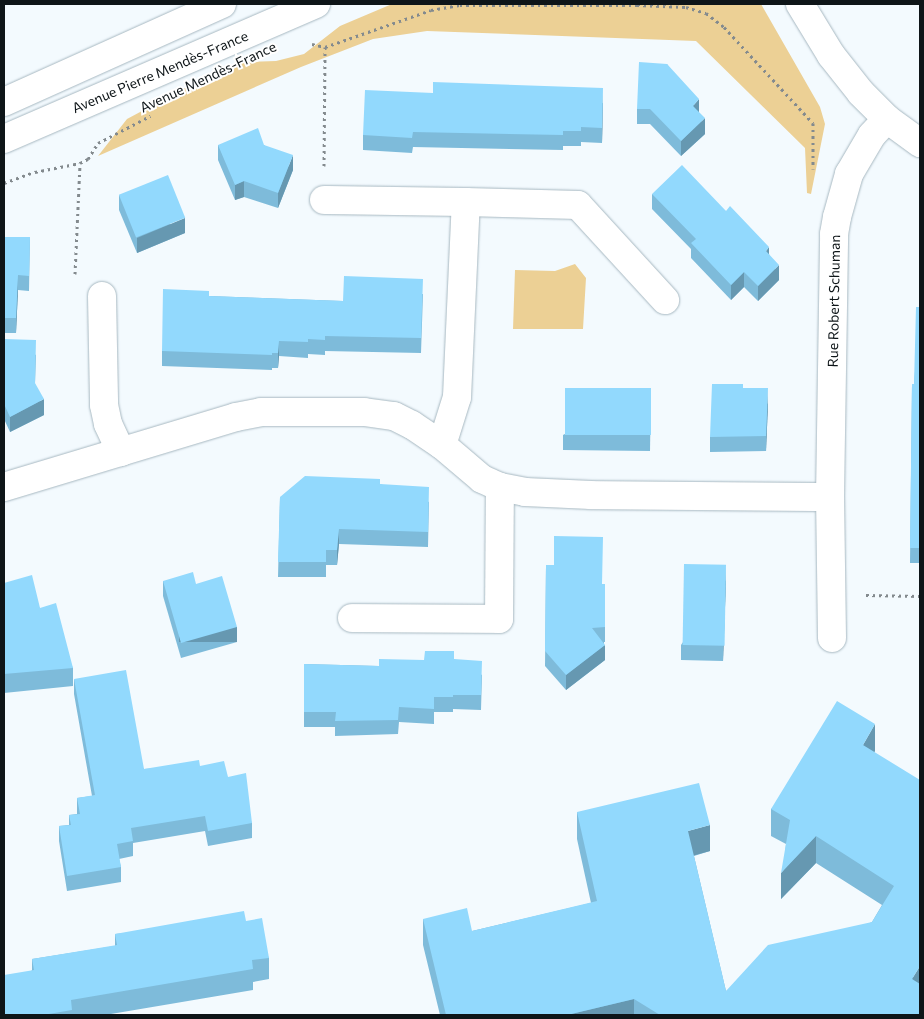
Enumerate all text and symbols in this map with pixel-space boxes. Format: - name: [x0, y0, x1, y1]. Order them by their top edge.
- street label: Avenue Pierre Mendès-France: [69, 27, 251, 117]
- street label: Avenue Mendès-France: [137, 38, 279, 116]
- street label: Rue Robert Schuman: [824, 235, 844, 367]

